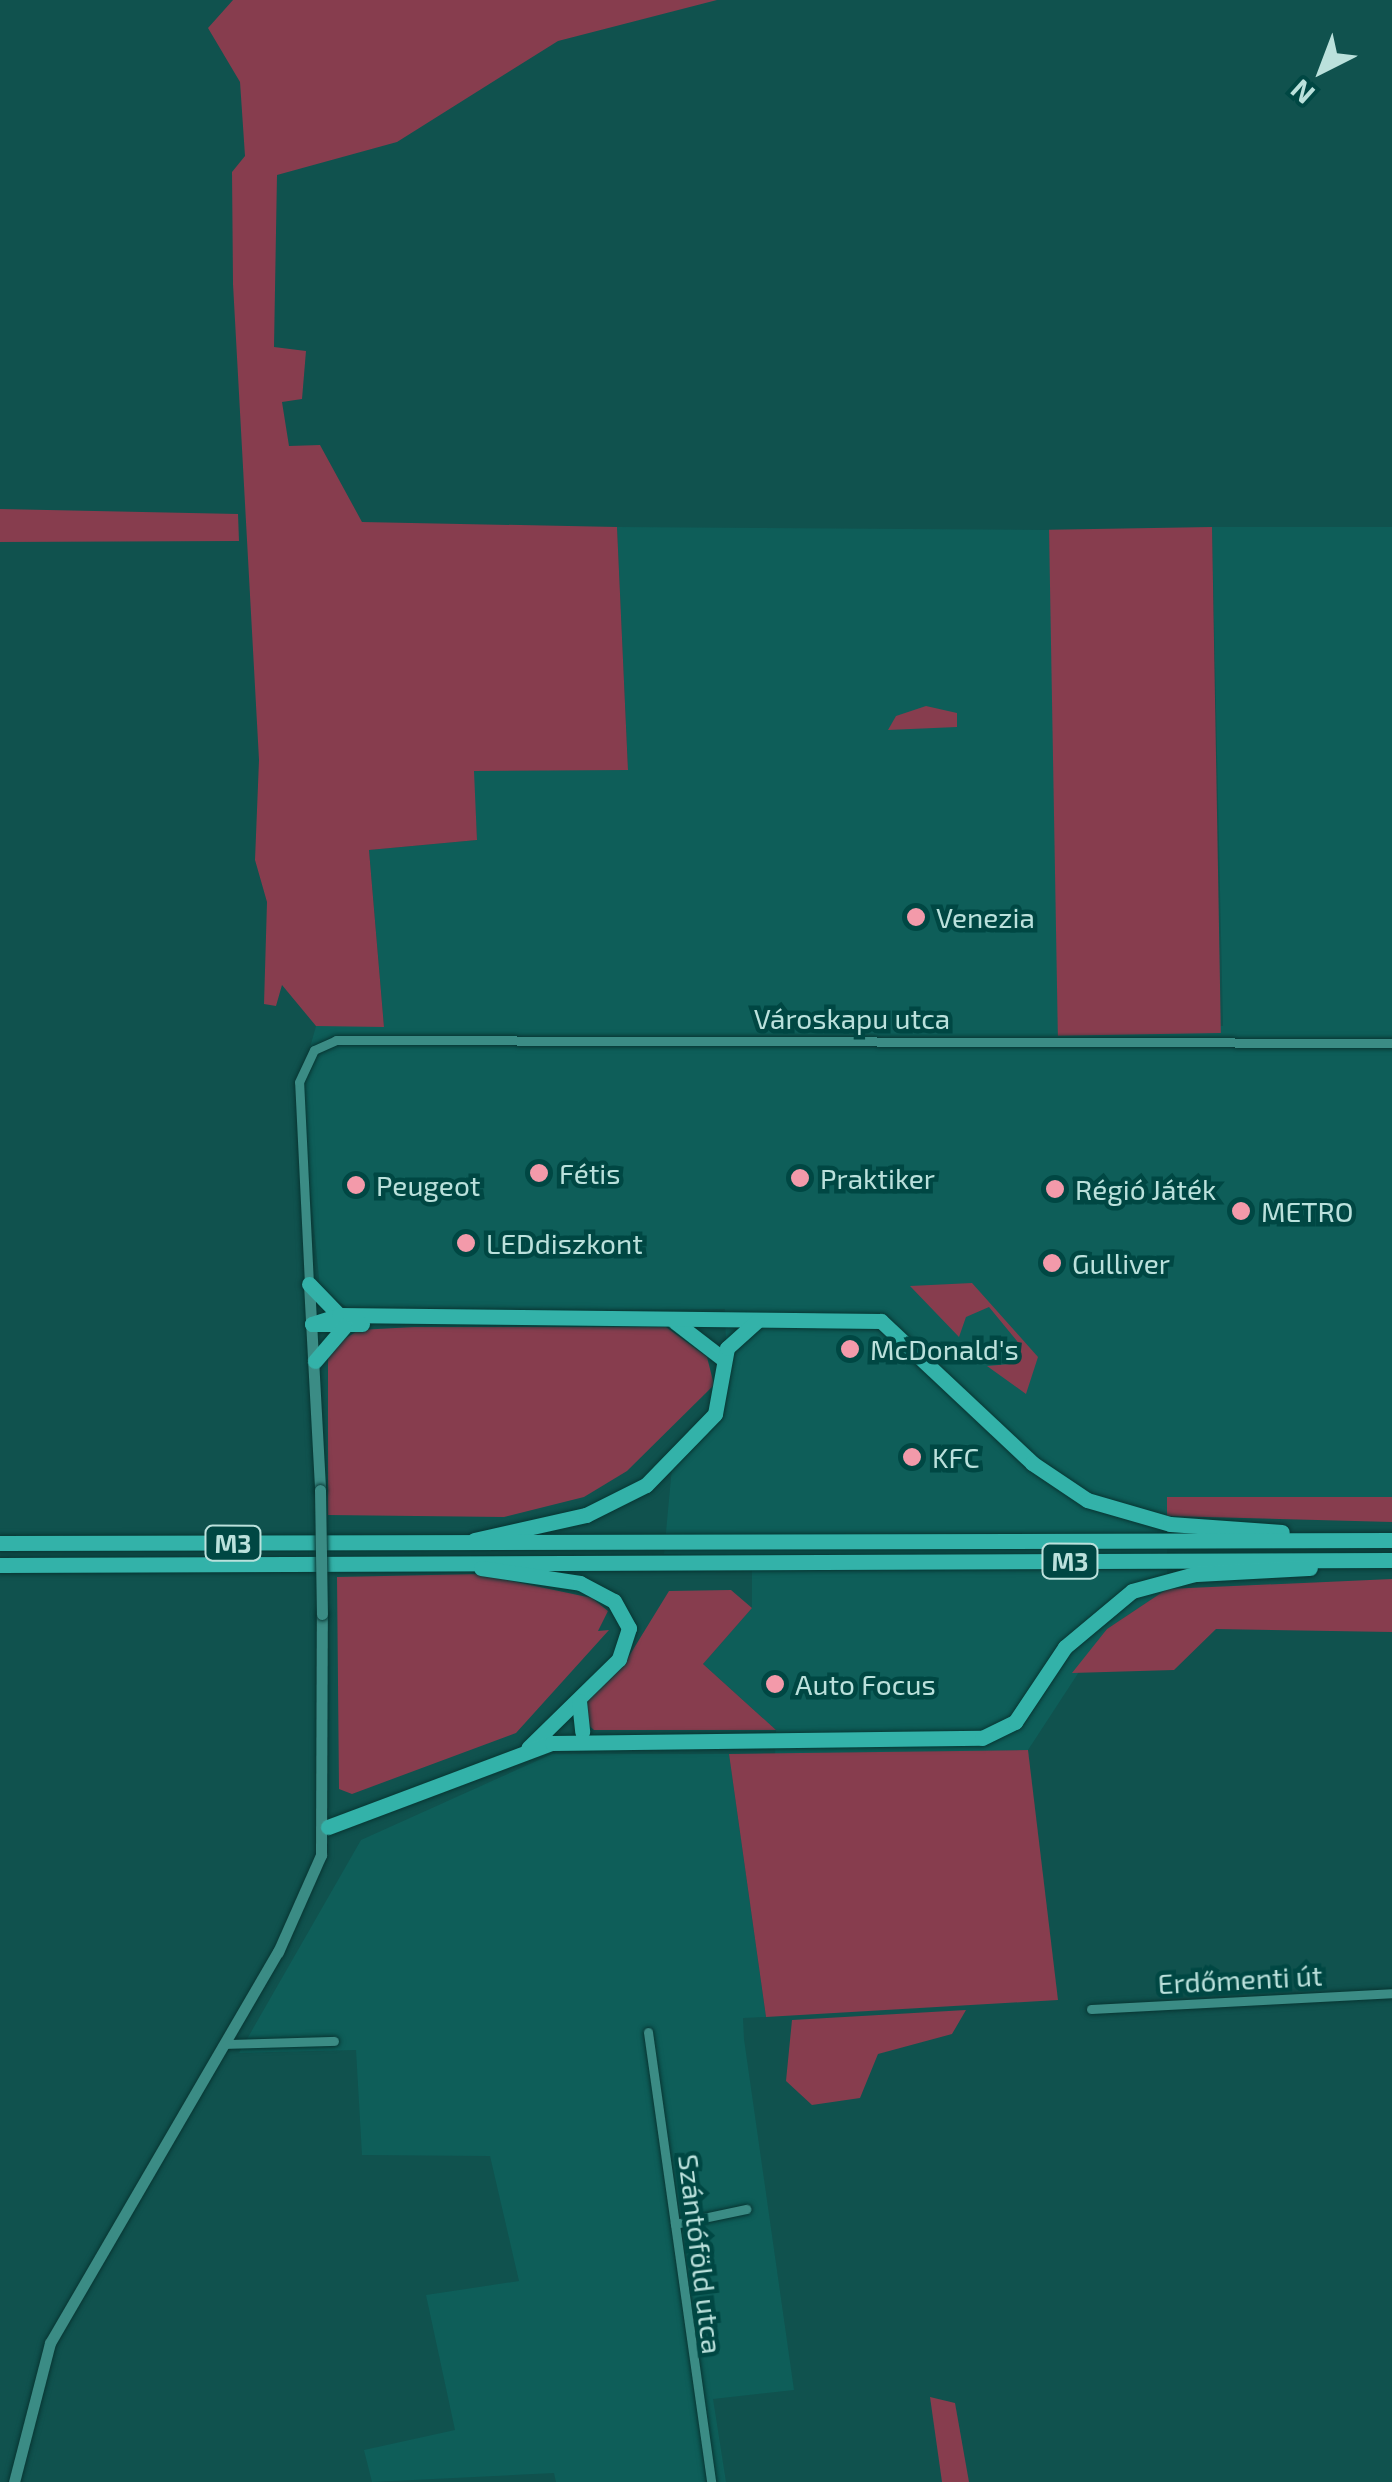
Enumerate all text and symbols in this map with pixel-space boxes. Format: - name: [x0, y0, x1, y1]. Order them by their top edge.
- north arrow: [1272, 20, 1372, 120]
- text: N: [1283, 73, 1321, 112]
- place label: Venezia: [936, 900, 1035, 934]
- marker: Venezia: [905, 906, 927, 928]
- street label: Városkapu utca: [754, 1001, 950, 1035]
- place label: Fétis: [559, 1156, 621, 1190]
- place label: Praktiker: [820, 1161, 935, 1195]
- marker: Fétis: [528, 1162, 550, 1184]
- marker: Praktiker: [789, 1167, 811, 1189]
- place label: Peugeot: [376, 1168, 480, 1202]
- place label: Régió Játék: [1075, 1172, 1217, 1206]
- marker: Peugeot: [345, 1174, 367, 1196]
- marker: Régió Játék: [1044, 1178, 1066, 1200]
- place label: METRO: [1261, 1194, 1354, 1228]
- marker: METRO: [1230, 1200, 1252, 1222]
- place label: LEDdiszkont: [486, 1226, 643, 1260]
- marker: LEDdiszkont: [455, 1232, 477, 1254]
- place label: Gulliver: [1072, 1246, 1170, 1280]
- marker: Gulliver: [1041, 1252, 1063, 1274]
- place label: McDonald's: [870, 1332, 1019, 1366]
- marker: McDonald's: [839, 1338, 861, 1360]
- place label: KFC: [932, 1440, 979, 1474]
- marker: KFC: [901, 1446, 923, 1468]
- road number: M3: [203, 1523, 263, 1563]
- road number: M3: [1040, 1541, 1100, 1581]
- place label: Auto Focus: [795, 1667, 936, 1701]
- marker: Auto Focus: [764, 1673, 786, 1695]
- street label: Erdőmenti út: [1157, 1958, 1323, 2000]
- street label: Szántóföld utca: [672, 2152, 730, 2356]

